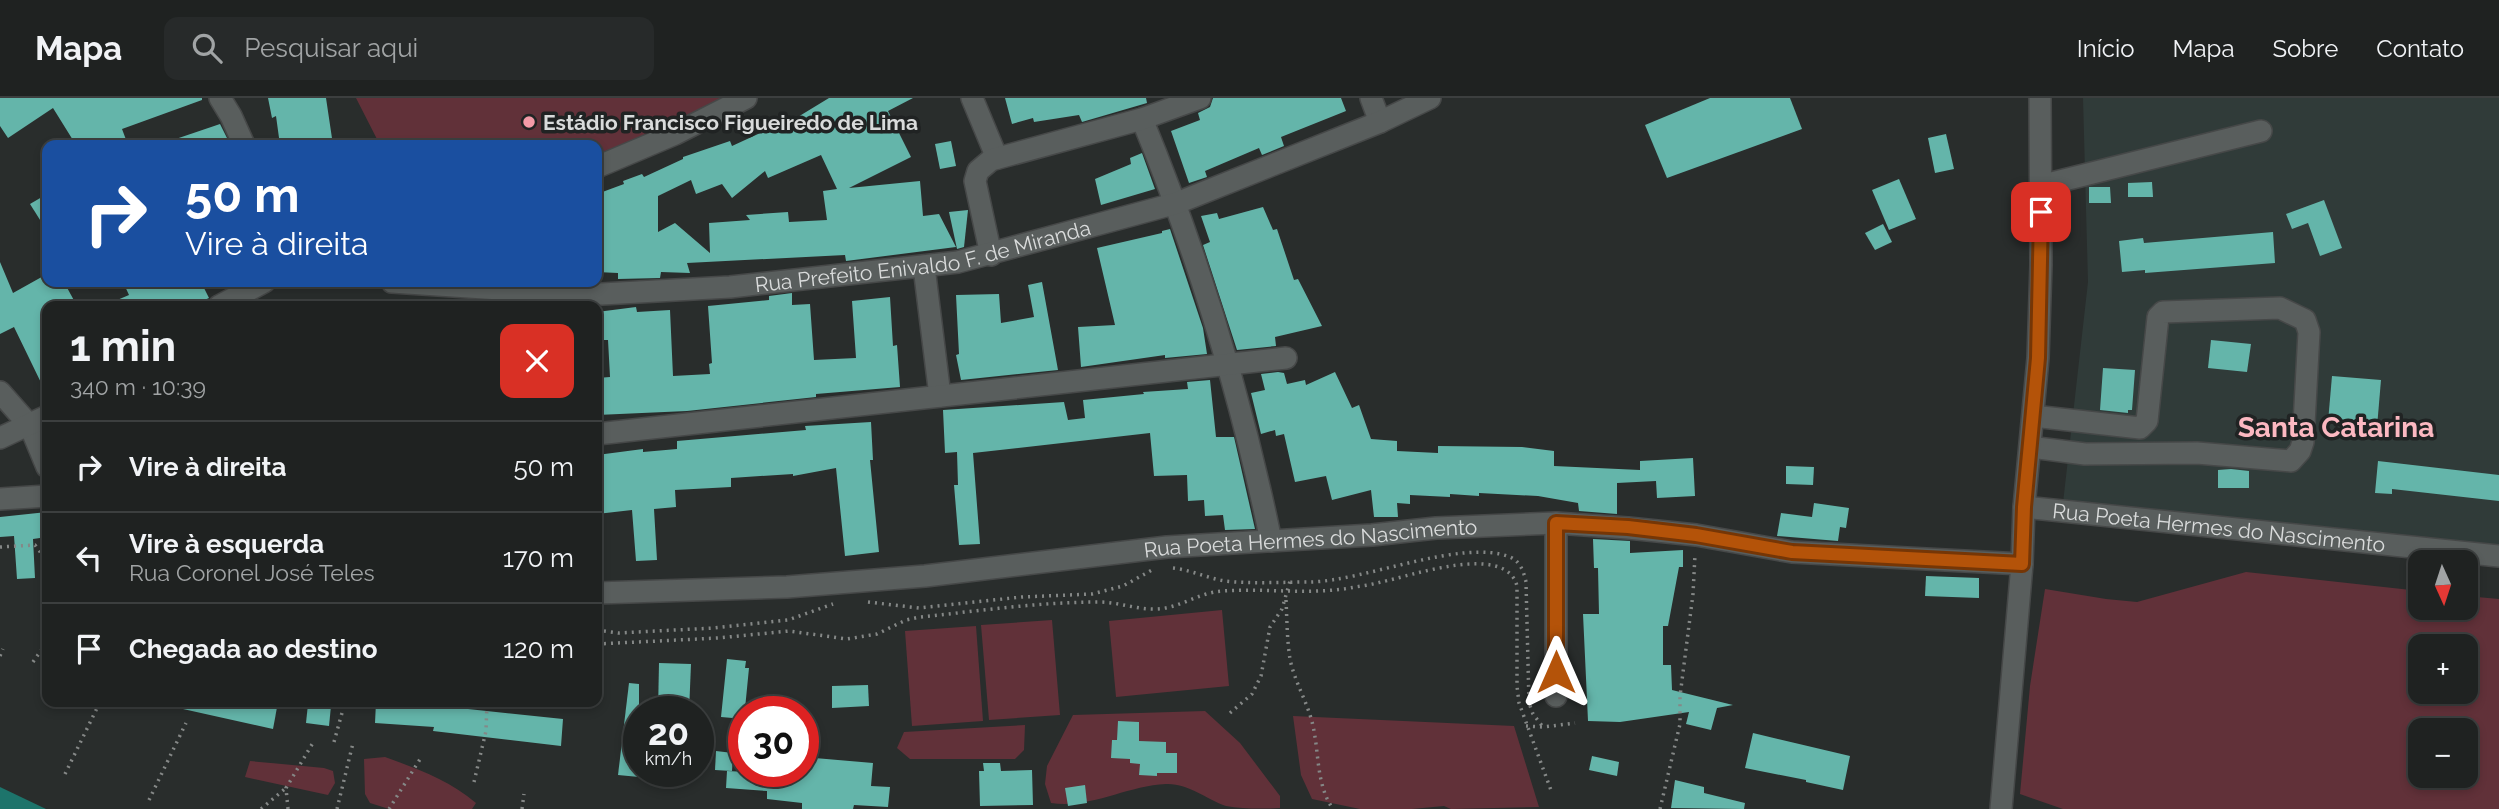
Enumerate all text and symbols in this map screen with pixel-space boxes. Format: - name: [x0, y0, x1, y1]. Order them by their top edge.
- search box: [164, 17, 654, 80]
- text: Mapa: [35, 29, 122, 68]
- icon: search: [188, 29, 226, 67]
- text: Pesquisar aqui: [244, 33, 418, 63]
- text: Início: [2077, 34, 2135, 63]
- text: Mapa: [2173, 34, 2234, 63]
- text: Sobre: [2272, 34, 2338, 63]
- text: Contato: [2376, 34, 2464, 63]
- place label: Estádio Francisco Figueiredo de Lima: [543, 110, 918, 135]
- marker: Estádio Francisco Figueiredo de Lima: [521, 114, 537, 130]
- text: 50 m: [185, 166, 300, 223]
- icon: right: [70, 168, 161, 259]
- pin: [2011, 182, 2071, 242]
- icon: arrive: [2022, 193, 2060, 231]
- street label: Rua Prefeito Enivaldo F. de Miranda: [753, 214, 1093, 297]
- text: Vire à direita: [185, 225, 368, 262]
- text: 1 min: [70, 322, 176, 371]
- button: close: [500, 324, 574, 398]
- text: 340 m · 10:39: [70, 373, 206, 400]
- district label: Santa Catarina: [2238, 411, 2434, 444]
- icon: right: [70, 448, 108, 486]
- text: Vire à direita: [129, 452, 286, 482]
- text: 50 m: [513, 452, 574, 482]
- street label: Rua Poeta Hermes do Nascimento: [2051, 498, 2387, 557]
- street label: Rua Poeta Hermes do Nascimento: [1142, 514, 1478, 562]
- text: Vire à esquerda: [129, 529, 324, 559]
- icon: left: [70, 539, 108, 577]
- text: 170 m: [503, 543, 574, 573]
- north arrow: [2408, 550, 2478, 620]
- map controls: [2408, 550, 2478, 788]
- text: Rua Coronel José Teles: [129, 559, 375, 586]
- icon: arrive: [70, 630, 108, 668]
- text: Chegada ao destino: [129, 634, 378, 664]
- text: 120 m: [503, 634, 574, 664]
- button: +: [2408, 634, 2478, 704]
- position arrow: [1519, 635, 1593, 709]
- speed limit sign: 30: [728, 696, 819, 787]
- text: 20: [648, 712, 689, 753]
- button: −: [2408, 718, 2478, 788]
- text: km/h: [645, 748, 692, 769]

